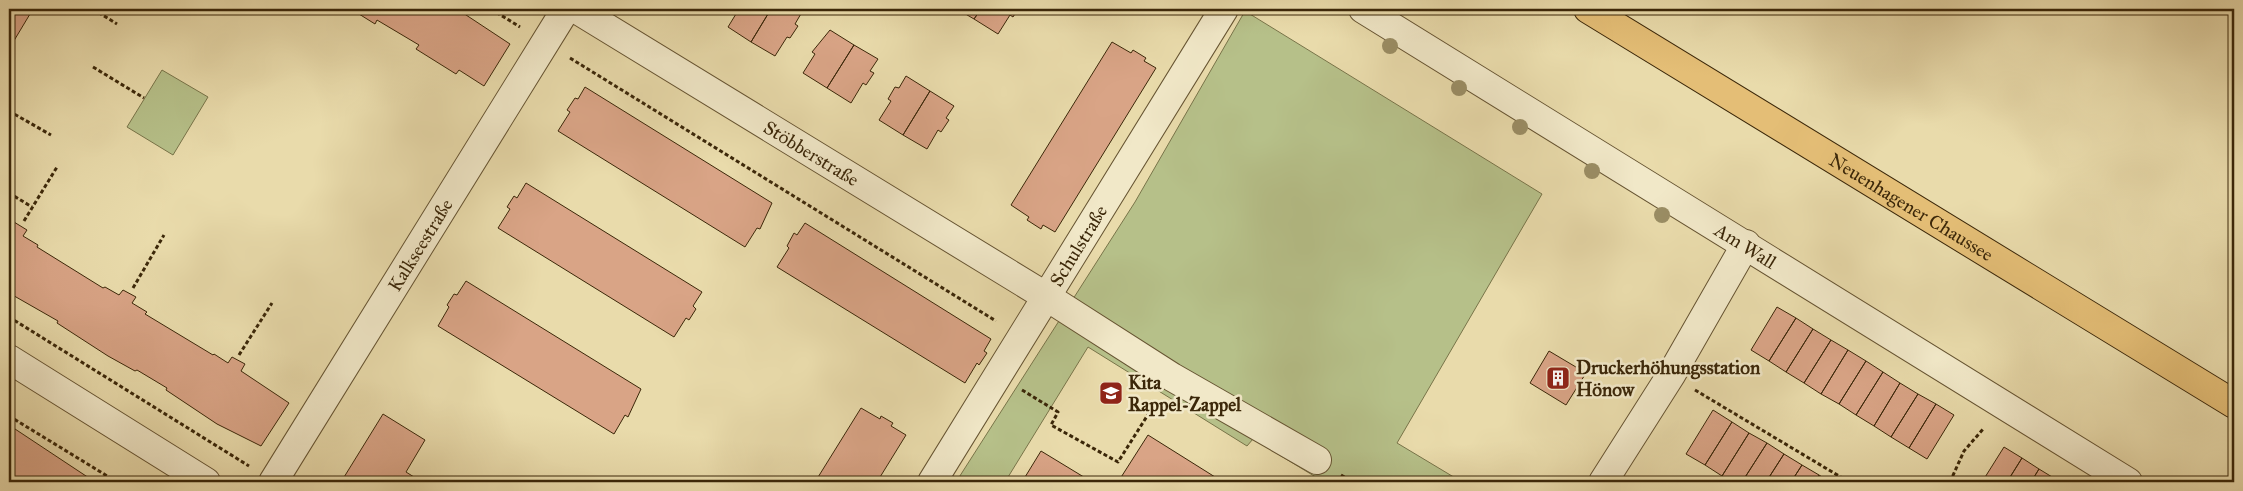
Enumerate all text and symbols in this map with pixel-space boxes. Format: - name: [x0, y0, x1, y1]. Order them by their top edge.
- street label: Stöbberstraße: [760, 115, 863, 191]
- street label: Neuenhagener Chaussee: [1825, 148, 1998, 266]
- street label: Kalkseestraße: [383, 194, 457, 295]
- street label: Schulstraße: [1044, 201, 1112, 290]
- street label: Am Wall: [1710, 217, 1782, 274]
- place label: Druckerhöhungsstation Hönow: [1576, 356, 1761, 401]
- building icon: Druckerhöhungsstation Hönow: [1545, 365, 1571, 391]
- place label: Kita Rappel-Zappel: [1128, 371, 1242, 417]
- school or university icon: Kita Rappel-Zappel: [1098, 380, 1124, 406]

